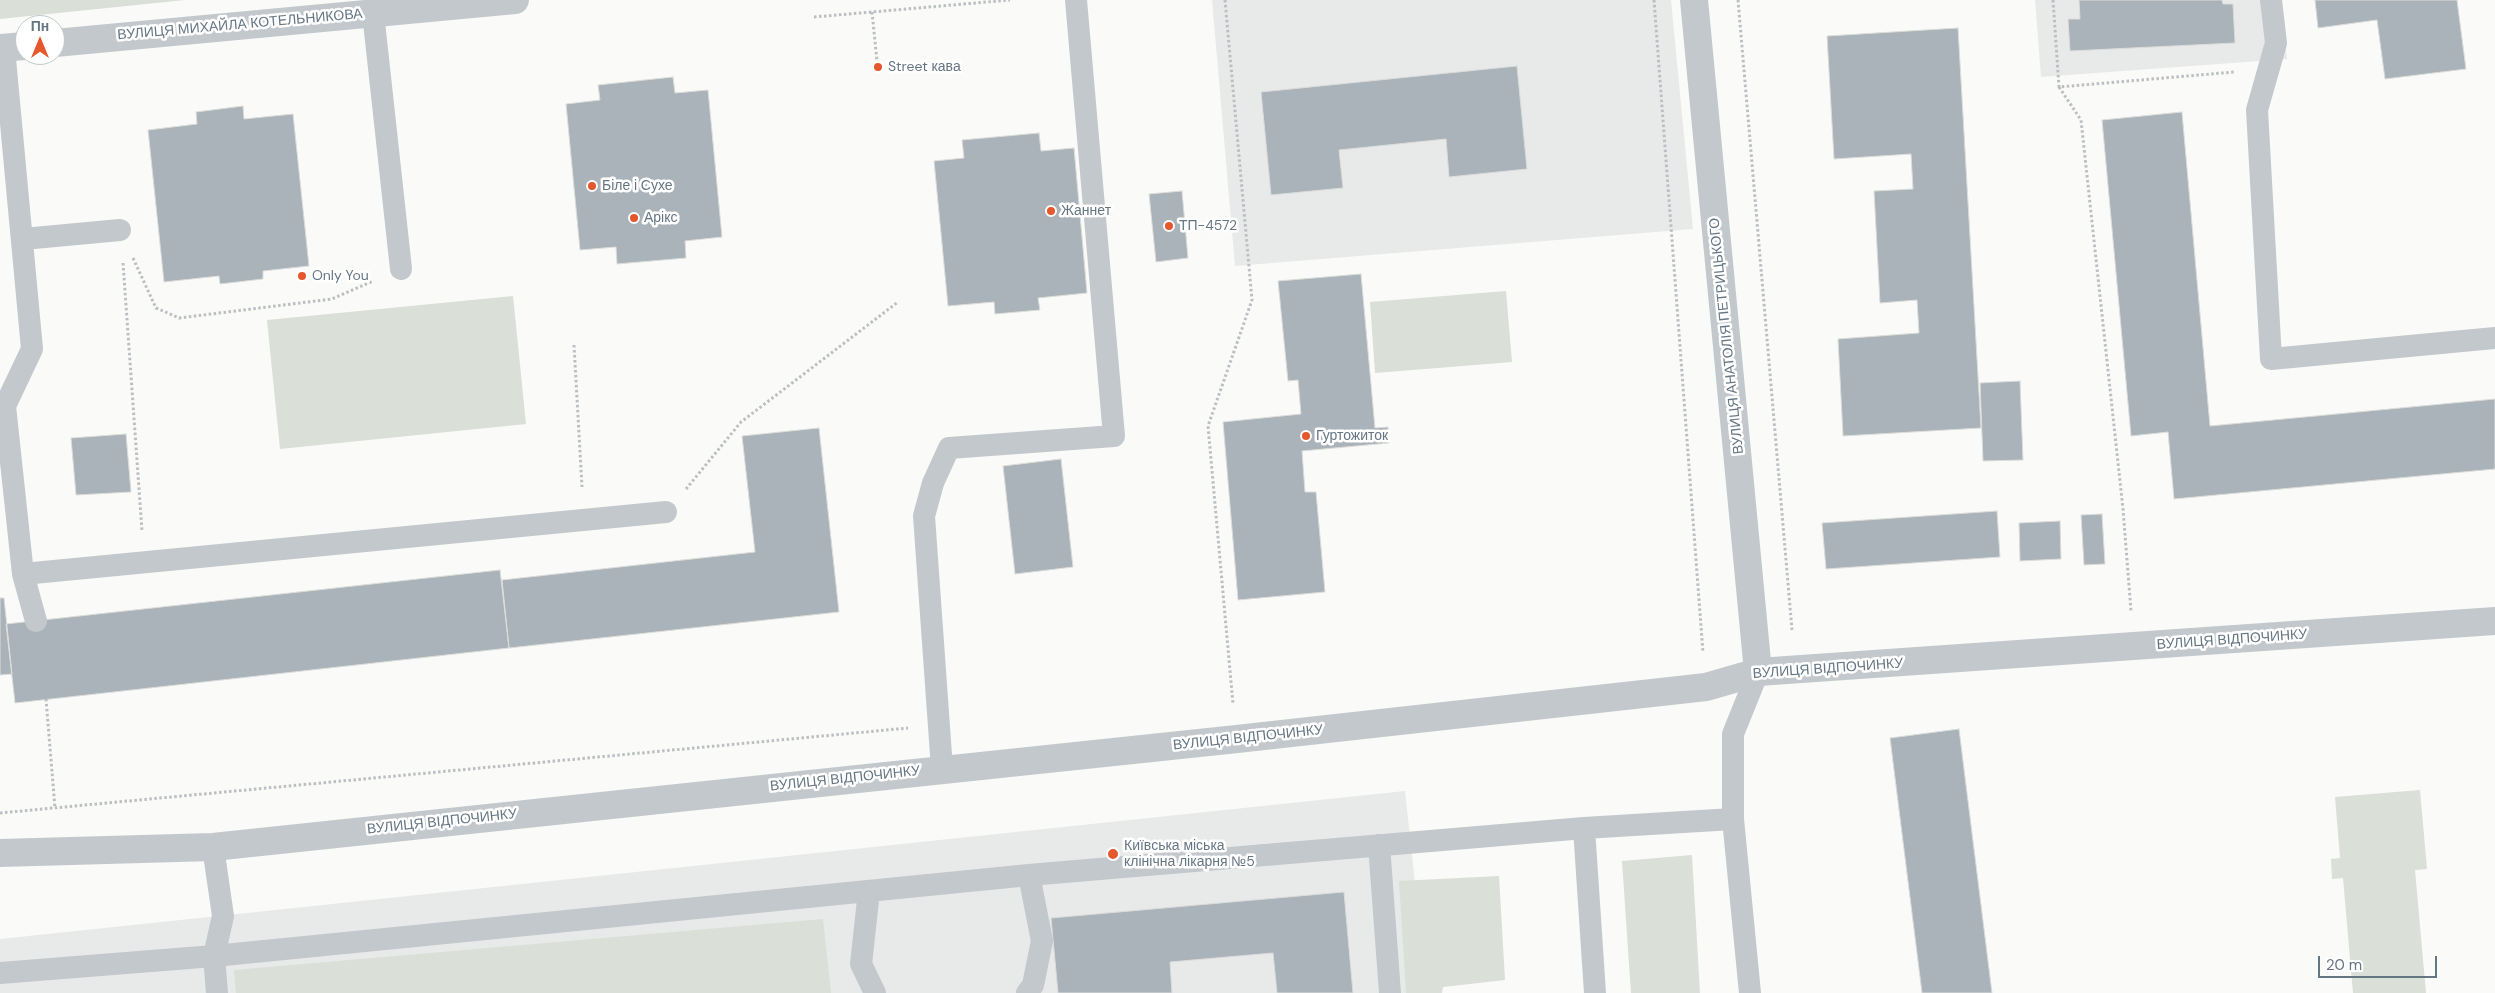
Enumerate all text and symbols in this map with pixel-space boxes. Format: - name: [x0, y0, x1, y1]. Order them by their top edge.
- street label: ВУЛИЦЯ МИХАЙЛА КОТЕЛЬНИКОВА: [117, 6, 363, 44]
- north arrow: [15, 15, 65, 65]
- text: Пн: [31, 17, 49, 35]
- place label: Street кава: [888, 59, 961, 75]
- marker: Street кава: [872, 61, 884, 73]
- place label: Біле і Сухе: [602, 178, 673, 194]
- marker: Біле і Сухе: [586, 180, 598, 192]
- place label: Жаннет: [1061, 203, 1111, 219]
- marker: Жаннет: [1045, 205, 1057, 217]
- place label: Арікс: [644, 210, 678, 226]
- marker: Арікс: [628, 212, 640, 224]
- street label: ВУЛИЦЯ АНАТОЛІЯ ПЕТРИЦЬКОГО: [1706, 217, 1748, 455]
- place label: ТП-4572: [1179, 218, 1237, 234]
- marker: ТП-4572: [1163, 220, 1175, 232]
- place label: Only You: [312, 268, 369, 284]
- marker: Only You: [296, 270, 308, 282]
- place label: Гуртожиток: [1316, 428, 1388, 444]
- marker: Гуртожиток: [1300, 430, 1312, 442]
- street label: ВУЛИЦЯ ВІДПОЧИНКУ: [2156, 626, 2308, 654]
- street label: ВУЛИЦЯ ВІДПОЧИНКУ: [1752, 655, 1904, 683]
- street label: ВУЛИЦЯ ВІДПОЧИНКУ: [1172, 722, 1324, 754]
- street label: ВУЛИЦЯ ВІДПОЧИНКУ: [769, 763, 921, 795]
- street label: ВУЛИЦЯ ВІДПОЧИНКУ: [366, 806, 518, 838]
- place label: Київська міська клінічна лікарня №5: [1124, 838, 1255, 870]
- marker: Київська міська клінічна лікарня №5: [1106, 847, 1120, 861]
- scale bar: [2320, 946, 2439, 978]
- text: 20 m: [2326, 955, 2362, 975]

